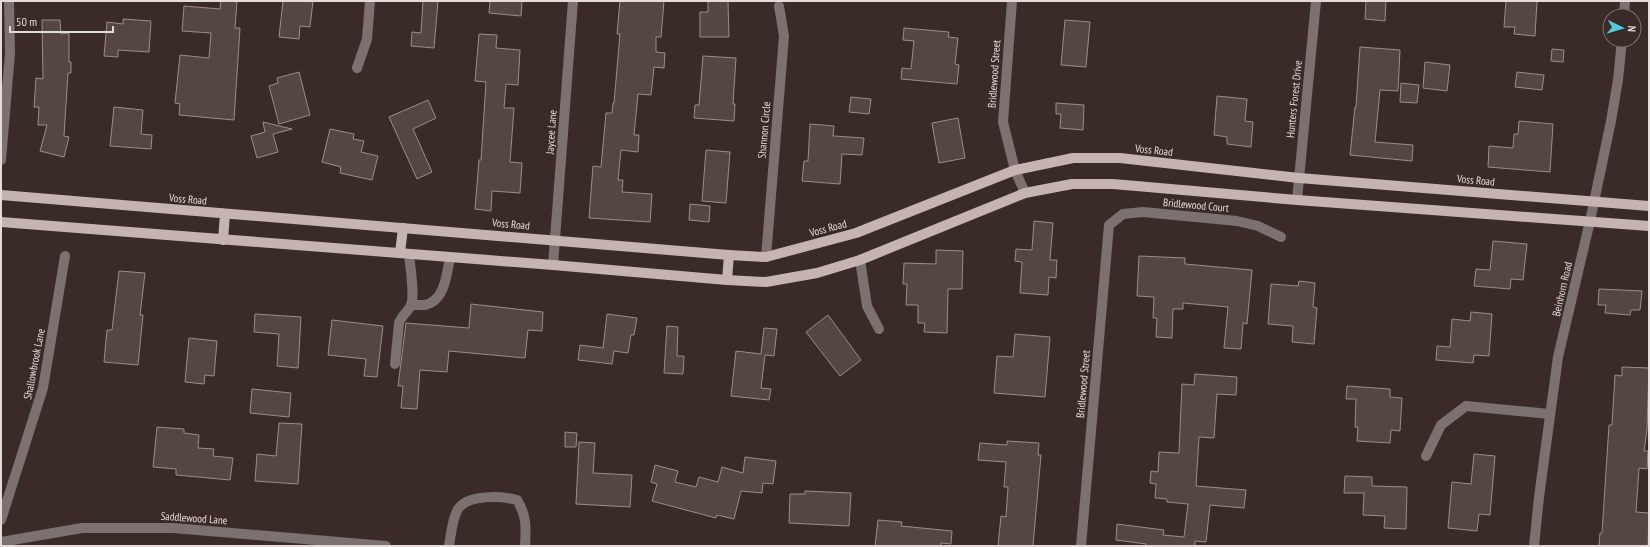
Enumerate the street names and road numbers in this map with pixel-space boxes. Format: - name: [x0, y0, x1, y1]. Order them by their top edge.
- street label: Bridlewood Street: [985, 40, 1003, 108]
- street label: Hunters Forest Drive: [1283, 59, 1305, 139]
- street label: Shannon Circle: [755, 101, 773, 159]
- street label: Jaycee Lane: [542, 109, 560, 156]
- street label: Voss Road: [1133, 141, 1174, 159]
- street label: Voss Road: [1456, 171, 1496, 189]
- street label: Voss Road: [168, 190, 208, 208]
- street label: Bridlewood Court: [1163, 195, 1229, 215]
- street label: Voss Road: [491, 215, 531, 233]
- street label: Voss Road: [807, 216, 848, 240]
- street label: Beinhorn Road: [1549, 260, 1575, 318]
- street label: Shallowbrook Lane: [20, 327, 48, 401]
- street label: Bridlewood Street: [1073, 349, 1093, 419]
- street label: Saddlewood Lane: [160, 509, 228, 527]

